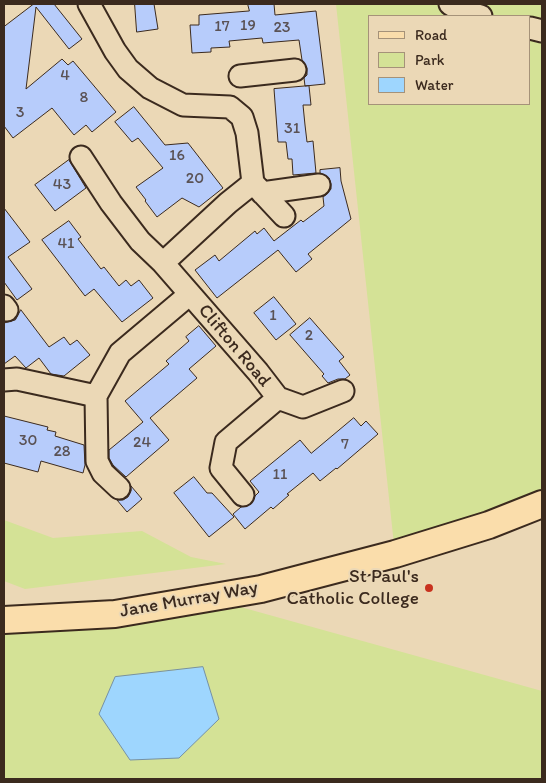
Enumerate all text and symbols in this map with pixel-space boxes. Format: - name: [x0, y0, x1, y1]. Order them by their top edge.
- legend: [368, 15, 531, 105]
- house number: 19: [240, 16, 256, 36]
- house number: 17: [214, 17, 230, 37]
- house number: 23: [273, 18, 291, 38]
- text: Road: [415, 26, 447, 44]
- text: Park: [415, 51, 445, 69]
- house number: 4: [60, 66, 70, 86]
- text: Water: [415, 76, 453, 94]
- house number: 8: [80, 88, 88, 108]
- house number: 3: [16, 103, 24, 123]
- house number: 31: [284, 119, 300, 139]
- house number: 16: [169, 146, 185, 166]
- house number: 20: [186, 169, 204, 189]
- house number: 43: [53, 175, 71, 195]
- house number: 41: [57, 234, 75, 254]
- street label: Clifton Road: [193, 300, 275, 392]
- house number: 1: [269, 306, 277, 326]
- house number: 2: [305, 326, 313, 346]
- house number: 30: [19, 431, 37, 451]
- house number: 24: [133, 433, 151, 453]
- house number: 7: [341, 435, 349, 455]
- house number: 28: [53, 442, 71, 462]
- house number: 11: [273, 465, 287, 485]
- place label: St Paul's Catholic College: [286, 566, 419, 610]
- street label: Jane Murray Way: [118, 577, 260, 623]
- marker: St Paul's Catholic College: [423, 582, 435, 594]

